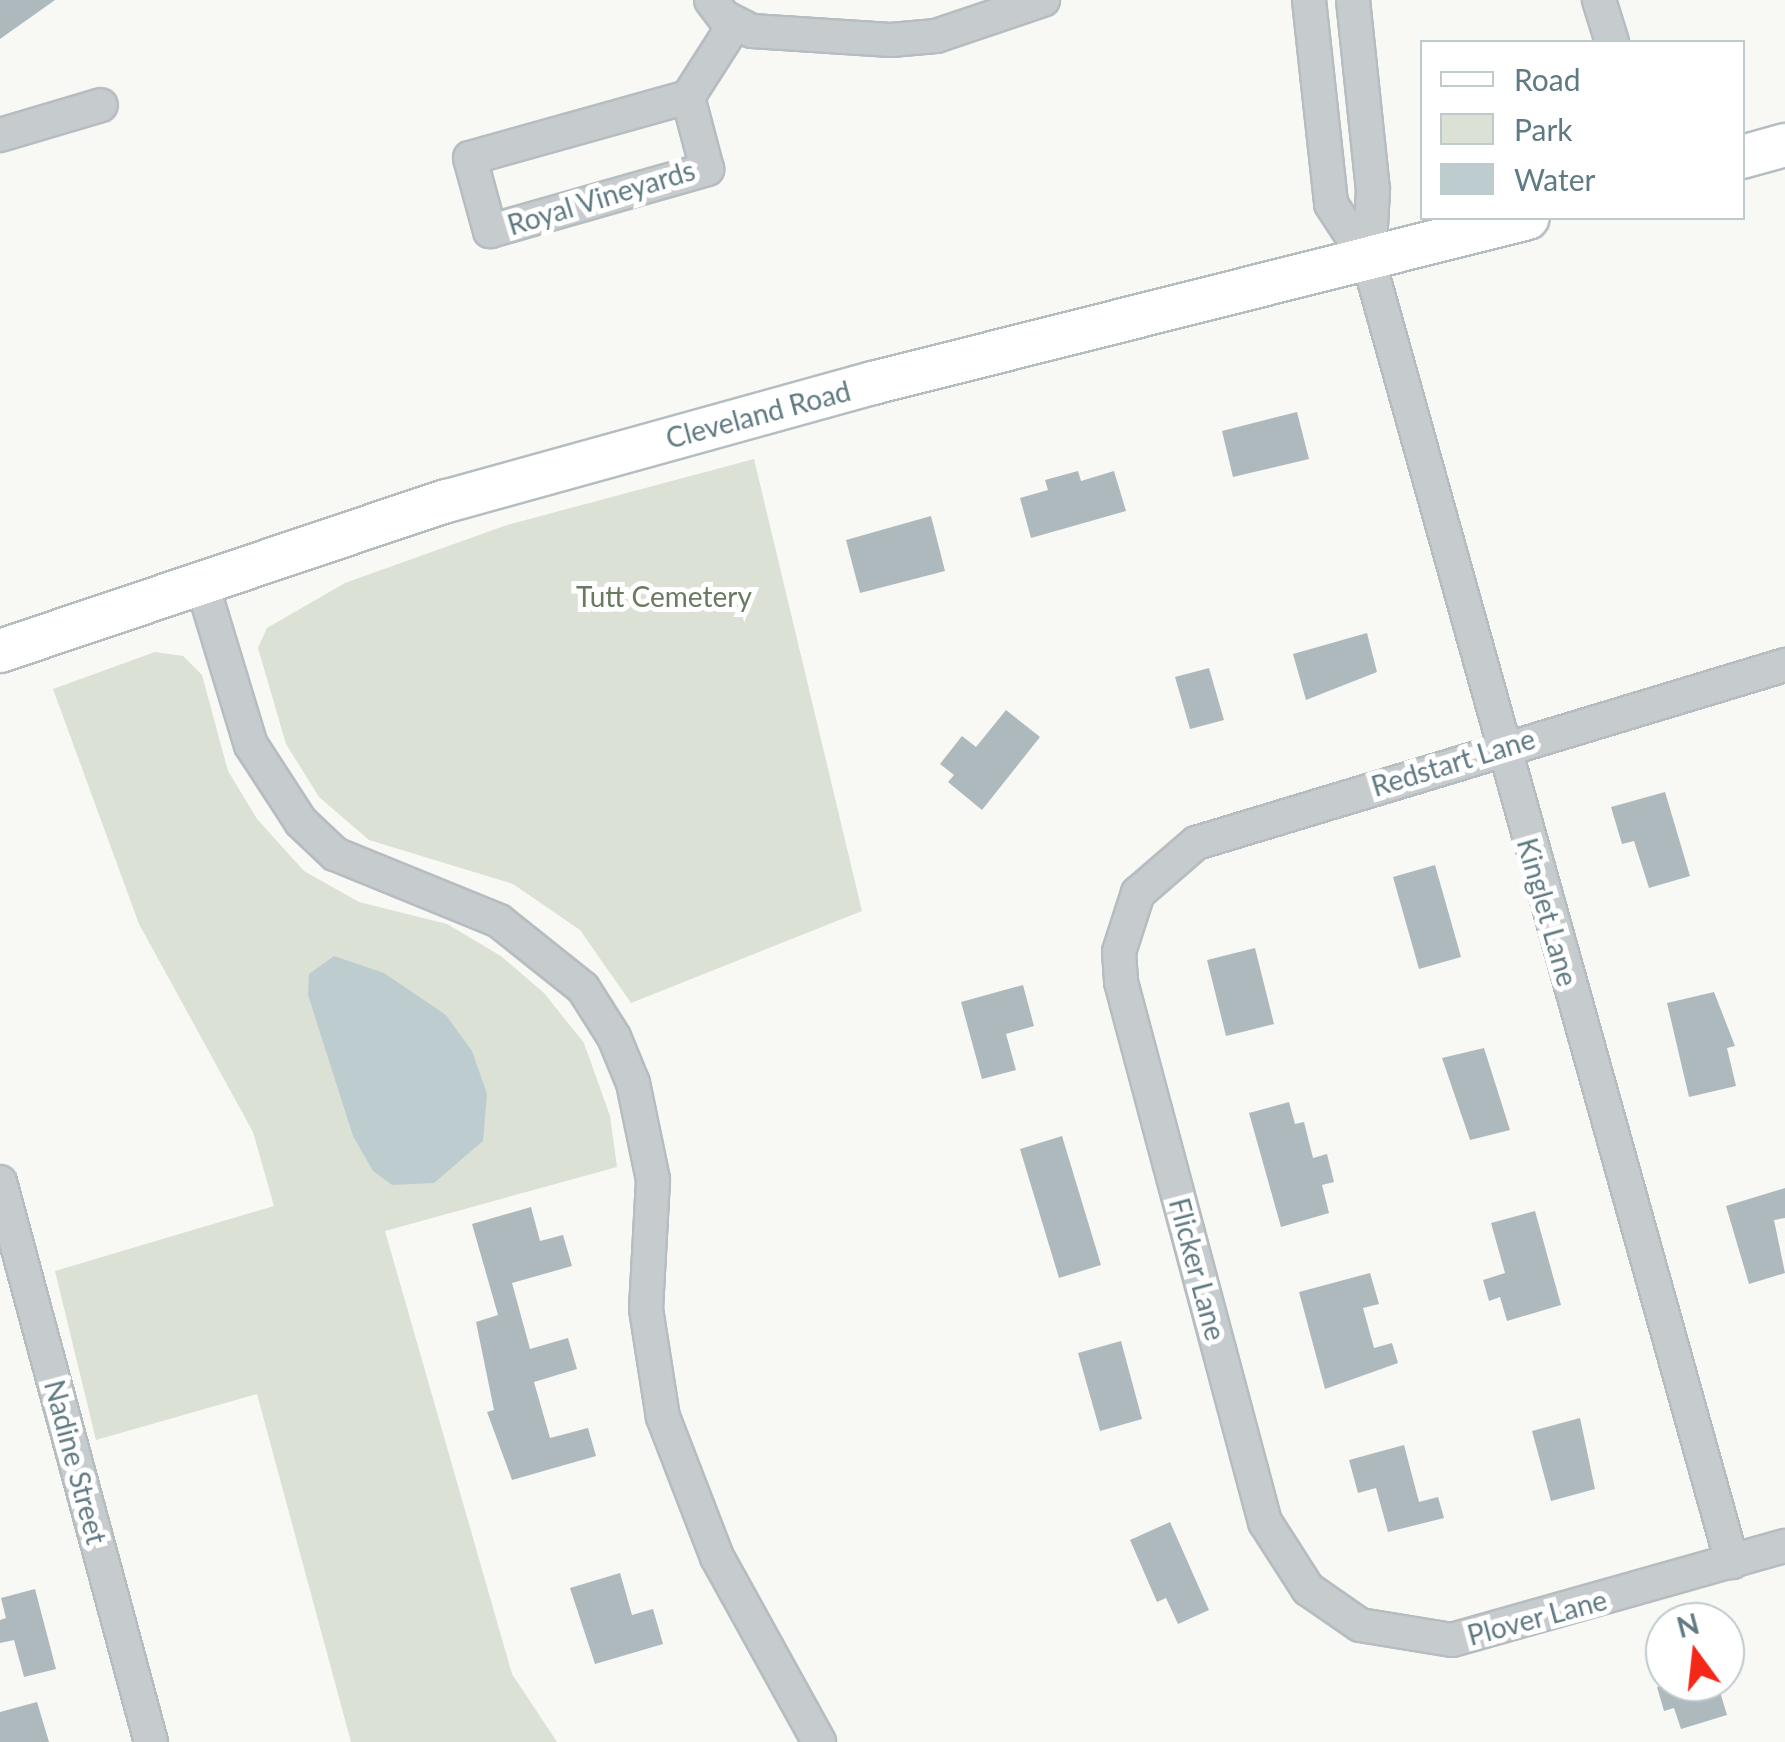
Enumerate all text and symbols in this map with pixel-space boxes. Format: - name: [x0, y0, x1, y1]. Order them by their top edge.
- legend: [1420, 40, 1745, 220]
- text: Road: [1514, 61, 1581, 97]
- text: Park: [1514, 111, 1573, 147]
- street label: Royal Vineyards: [503, 152, 699, 242]
- text: Water: [1514, 161, 1596, 197]
- street label: Cleveland Road: [662, 373, 854, 455]
- park label: Tutt Cemetery: [576, 579, 752, 613]
- street label: Redstart Lane: [1367, 721, 1539, 803]
- street label: Kinglet Lane: [1511, 834, 1585, 990]
- street label: Flicker Lane: [1163, 1194, 1233, 1344]
- street label: Nadine Street: [38, 1376, 114, 1548]
- street label: Plover Lane: [1463, 1582, 1611, 1652]
- north arrow: [1645, 1602, 1745, 1702]
- text: N: [1673, 1606, 1703, 1644]

